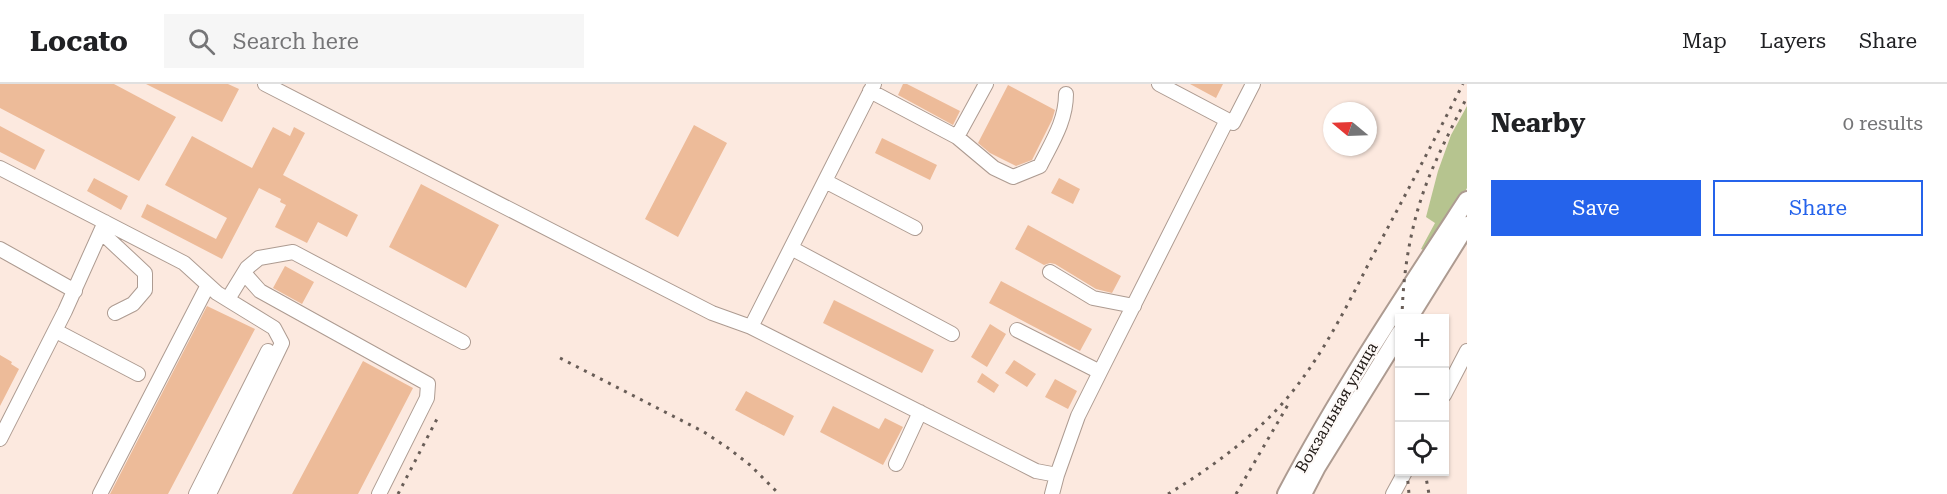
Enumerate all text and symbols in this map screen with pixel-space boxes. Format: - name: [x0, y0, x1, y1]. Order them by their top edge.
- search box: [164, 14, 584, 68]
- text: Locato: [30, 25, 128, 58]
- icon: search: [185, 25, 218, 58]
- text: Search here: [233, 29, 359, 54]
- text: Map: [1682, 29, 1727, 53]
- text: Layers: [1760, 29, 1826, 53]
- text: Share: [1859, 29, 1917, 53]
- north arrow: [1323, 102, 1377, 156]
- text: Nearby: [1491, 108, 1585, 138]
- text: 0 results: [1843, 111, 1923, 135]
- button: Save: [1491, 180, 1701, 236]
- button: Share: [1713, 180, 1923, 236]
- map controls: [1395, 314, 1449, 476]
- button: +: [1395, 314, 1449, 368]
- street label: Вокзальная улица: [1291, 338, 1382, 476]
- button: −: [1395, 368, 1449, 422]
- button: locate: [1395, 422, 1449, 476]

